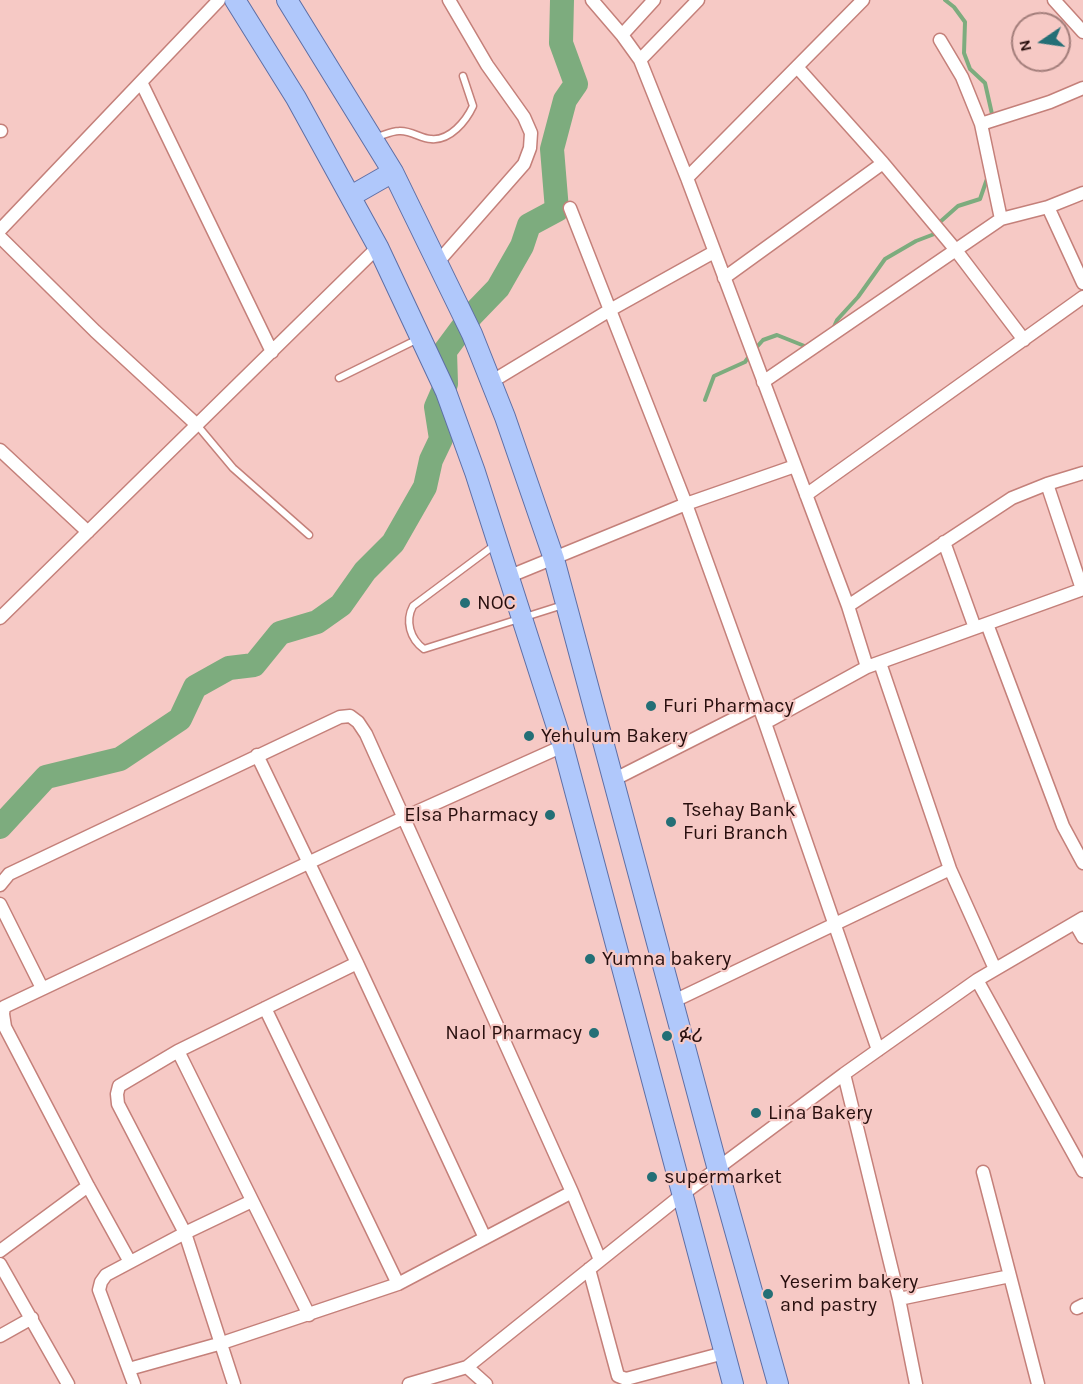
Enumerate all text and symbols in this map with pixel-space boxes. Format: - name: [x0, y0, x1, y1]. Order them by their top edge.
- north arrow: [1011, 12, 1071, 72]
- text: N: [1014, 38, 1035, 53]
- place label: NOC: [477, 591, 516, 615]
- marker: NOC: [458, 596, 472, 610]
- place label: Furi Pharmacy: [663, 694, 794, 718]
- marker: Furi Pharmacy: [644, 699, 658, 713]
- place label: Yehulum Bakery: [541, 724, 688, 748]
- marker: Yehulum Bakery: [522, 729, 536, 743]
- place label: Tsehay Bank Furi Branch: [683, 798, 796, 845]
- place label: Elsa Pharmacy: [404, 803, 538, 827]
- marker: Elsa Pharmacy: [543, 808, 557, 822]
- marker: Tsehay Bank Furi Branch: [664, 815, 678, 829]
- place label: Yumna bakery: [602, 947, 731, 971]
- marker: Yumna bakery: [583, 952, 597, 966]
- place label: Naol Pharmacy: [445, 1021, 582, 1045]
- place label: ፉሪ: [679, 1024, 703, 1048]
- marker: Naol Pharmacy: [587, 1026, 601, 1040]
- marker: ፉሪ: [660, 1029, 674, 1043]
- place label: Lina Bakery: [768, 1101, 873, 1125]
- marker: Lina Bakery: [749, 1106, 763, 1120]
- place label: supermarket: [664, 1165, 782, 1189]
- marker: supermarket: [645, 1170, 659, 1184]
- place label: Yeserim bakery and pastry: [780, 1270, 918, 1317]
- marker: Yeserim bakery and pastry: [761, 1287, 775, 1301]

